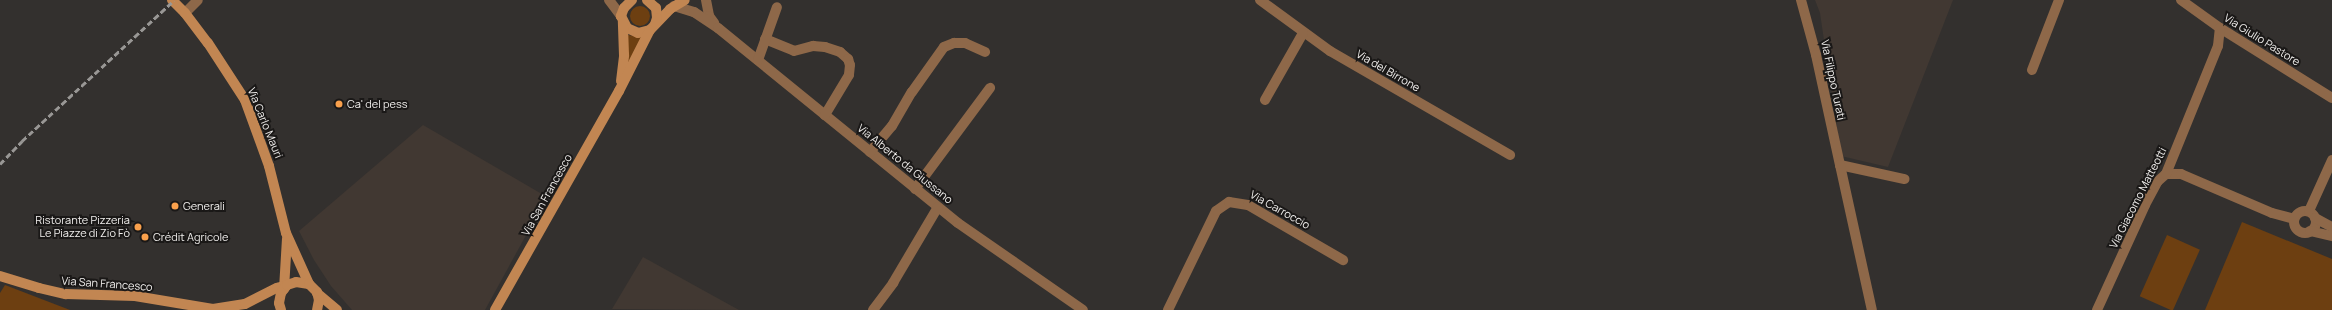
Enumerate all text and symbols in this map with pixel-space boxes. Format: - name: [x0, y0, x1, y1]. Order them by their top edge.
- street label: Via Giulio Pastore: [2222, 11, 2302, 69]
- street label: Via Filippo Turati: [1818, 39, 1848, 121]
- street label: Via del Birrone: [1354, 47, 1422, 95]
- street label: Via Carlo Mauri: [245, 86, 285, 160]
- place label: Ca' del pess: [347, 97, 408, 111]
- marker: Ca' del pess: [334, 99, 344, 109]
- street label: Via Alberto da Giussano: [855, 121, 955, 207]
- street label: Via Giacomo Matteotti: [2107, 145, 2169, 251]
- street label: Via San Francesco: [519, 152, 575, 238]
- street label: Via Carroccio: [1248, 188, 1312, 232]
- place label: Generali: [183, 199, 225, 213]
- marker: Generali: [170, 201, 180, 211]
- place label: Ristorante Pizzeria Le Piazze di Zio Fò: [35, 214, 130, 240]
- marker: Ristorante Pizzeria Le Piazze di Zio Fò: [133, 222, 143, 232]
- place label: Crédit Agricole: [153, 230, 228, 244]
- marker: Crédit Agricole: [140, 232, 150, 242]
- street label: Via San Francesco: [61, 274, 153, 294]

